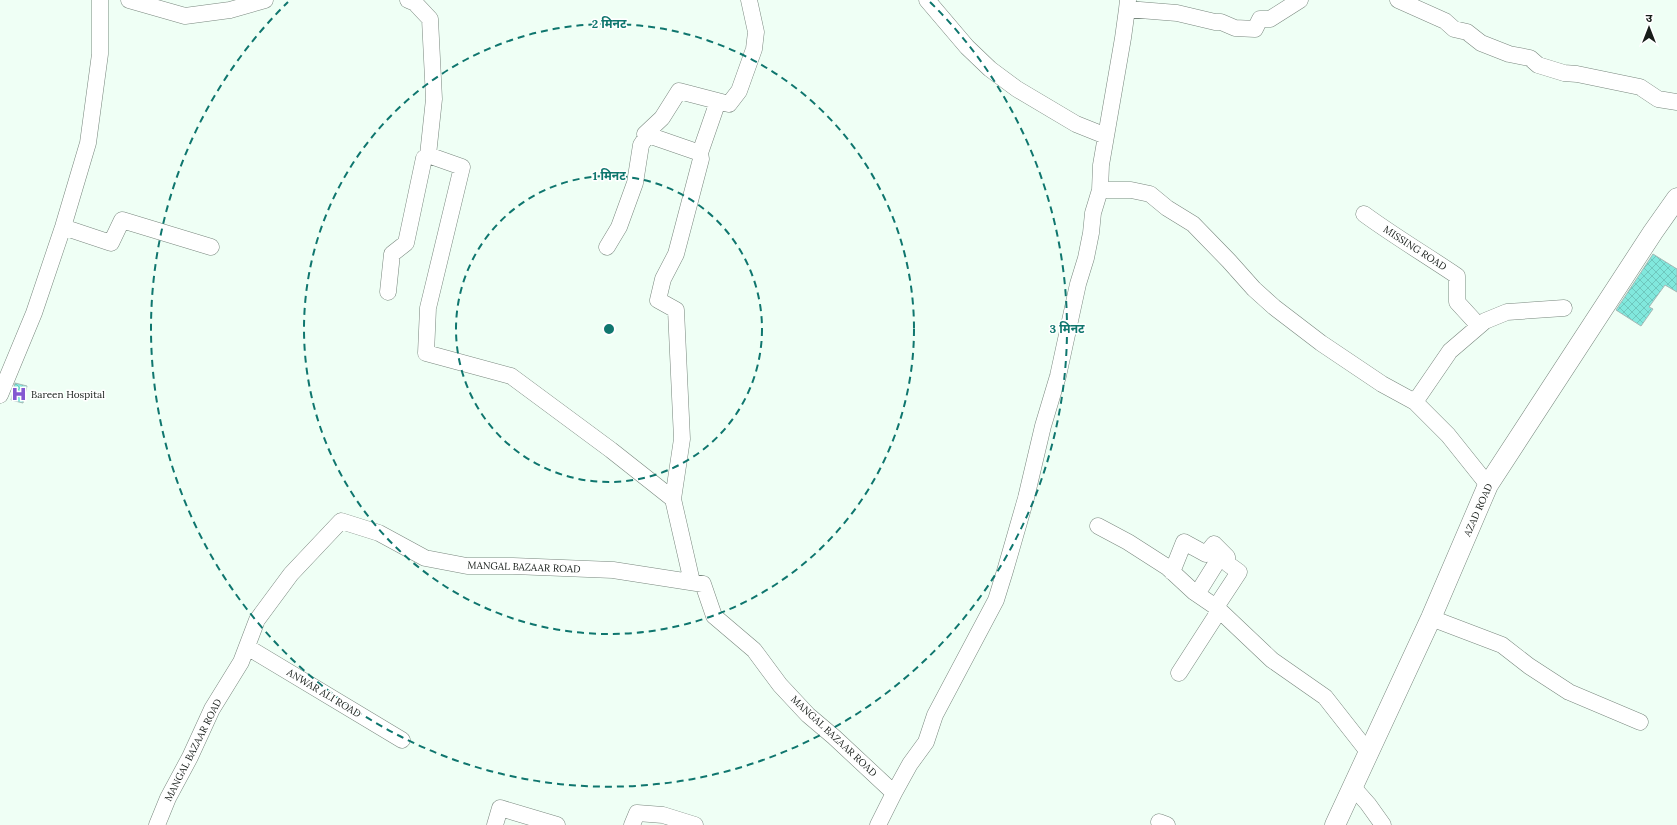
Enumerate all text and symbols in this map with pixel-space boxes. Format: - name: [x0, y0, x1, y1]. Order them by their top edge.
- north arrow: [1629, 8, 1669, 48]
- text: उ: [1646, 11, 1653, 25]
- text: 2 मिनट: [592, 16, 627, 31]
- text: 1 मिनट: [592, 168, 626, 183]
- street label: MISSING ROAD: [1381, 223, 1449, 273]
- text: 3 मिनट: [1049, 321, 1085, 336]
- centre of rings: [602, 322, 616, 336]
- hospital icon: Bareen Hospital: [10, 385, 28, 403]
- place label: Bareen Hospital: [31, 388, 105, 401]
- street label: AZAD ROAD: [1460, 481, 1495, 539]
- street label: MANGAL BAZAAR ROAD: [467, 559, 581, 575]
- street label: ANWAR ALI ROAD: [284, 665, 364, 720]
- street label: MANGAL BAZAAR ROAD: [788, 693, 880, 779]
- street label: MANGAL BAZAAR ROAD: [161, 697, 225, 803]

